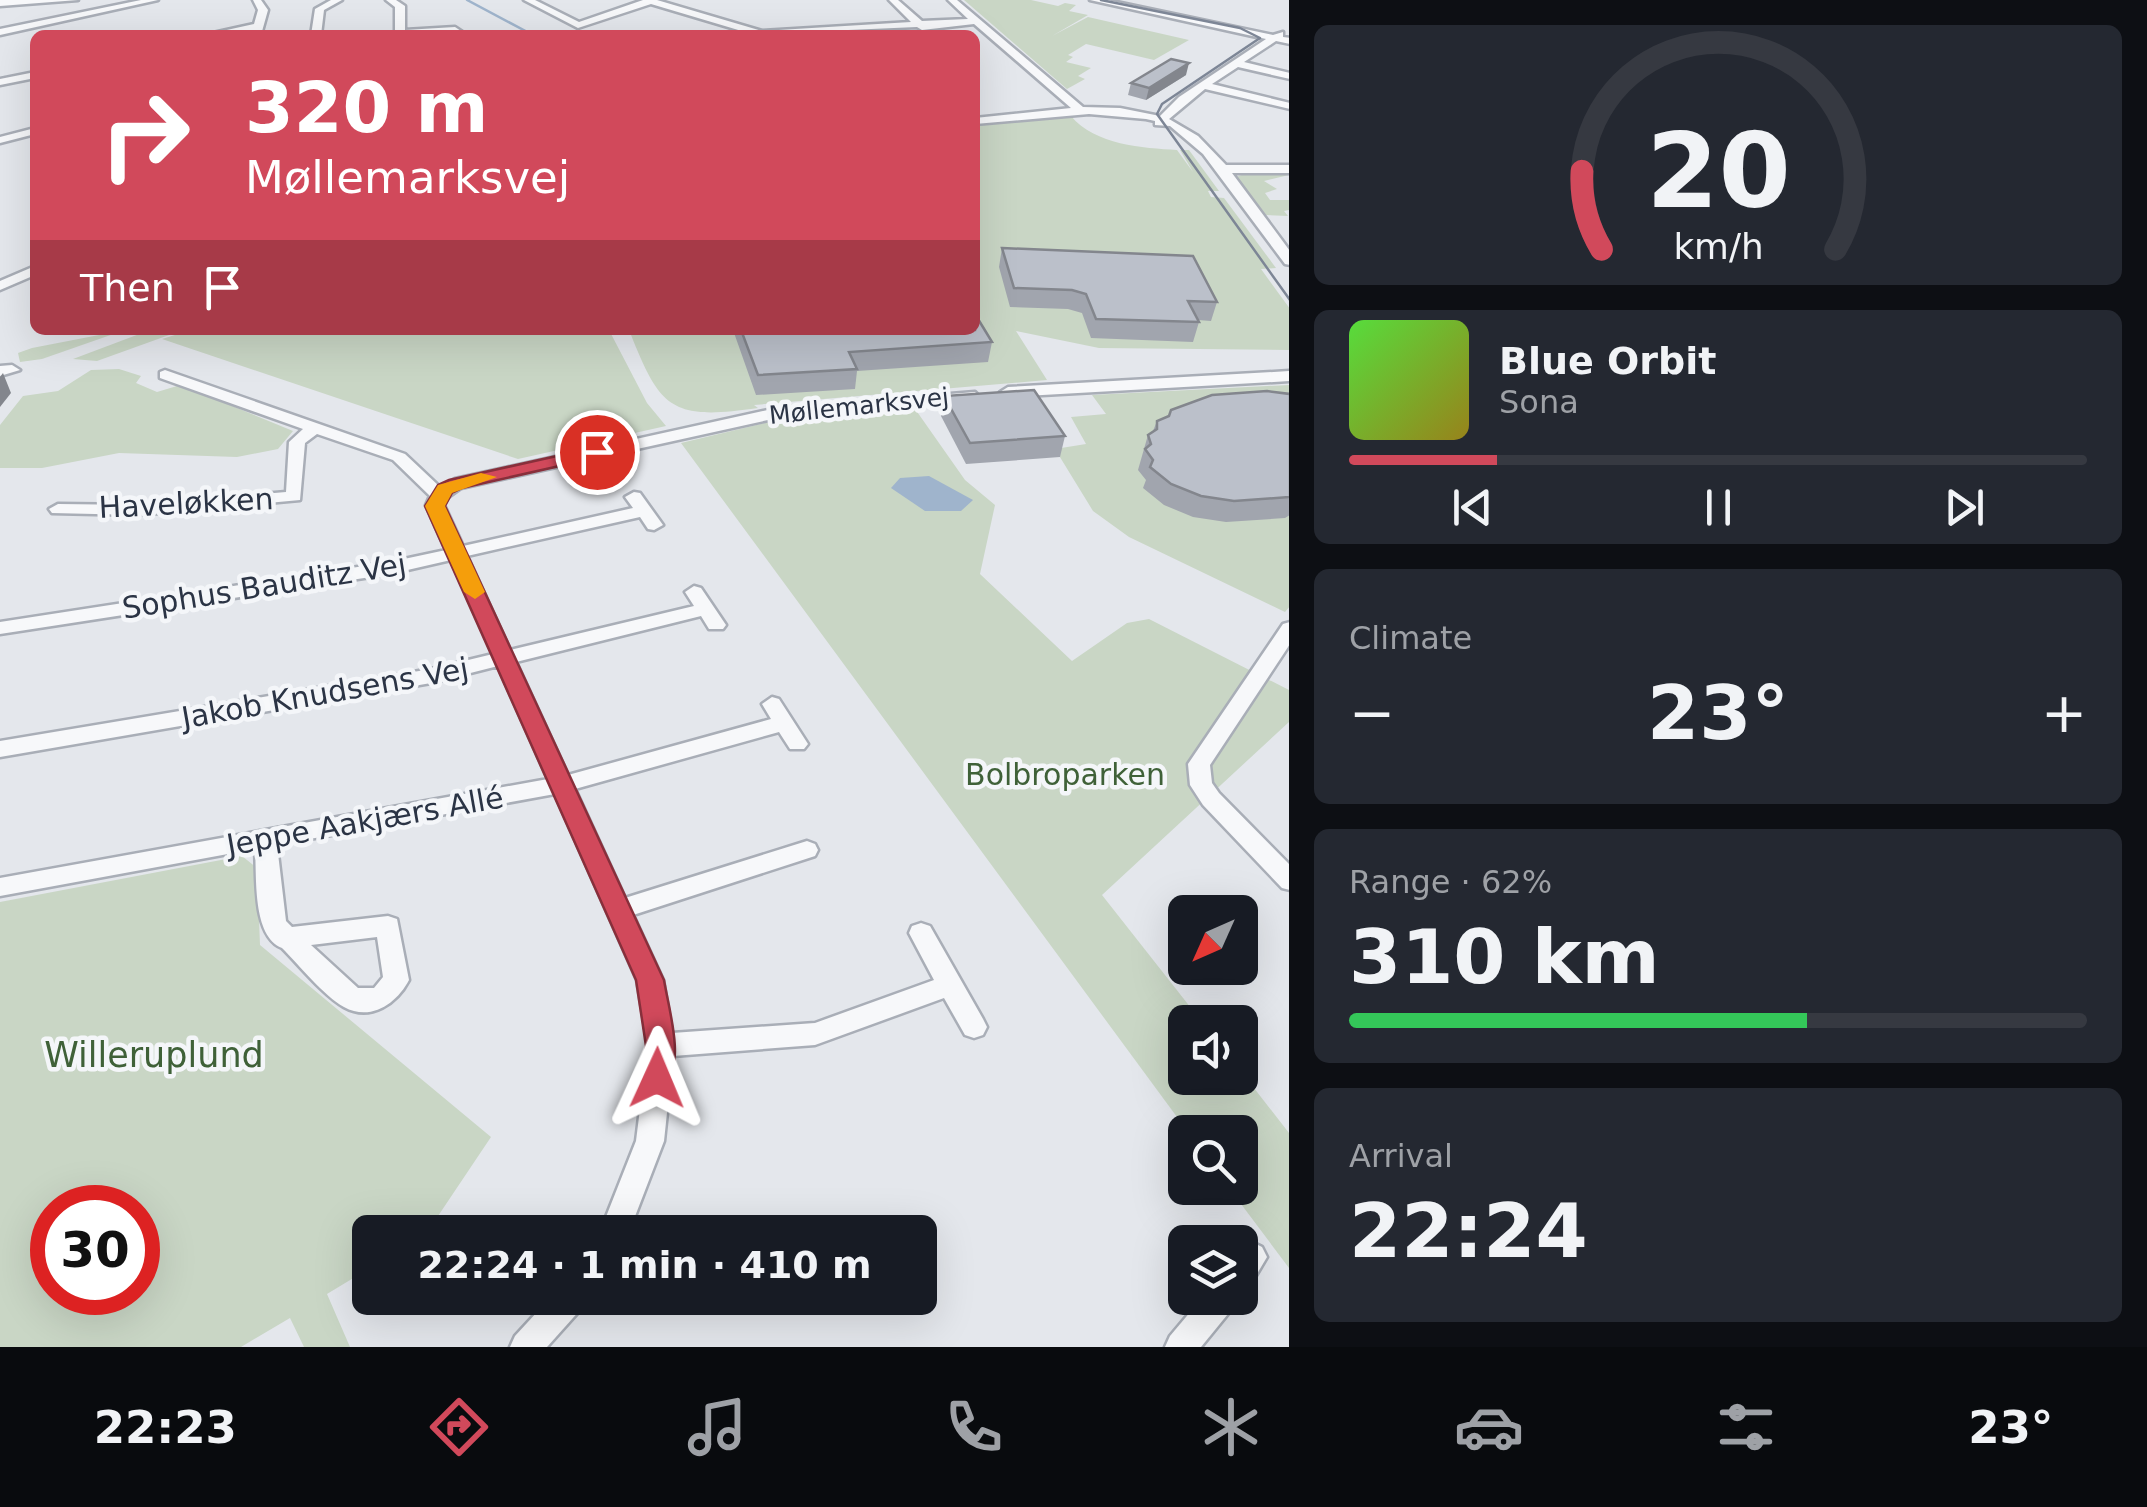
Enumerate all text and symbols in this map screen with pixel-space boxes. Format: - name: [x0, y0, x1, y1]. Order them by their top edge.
- text: 320 m: [245, 67, 488, 149]
- icon: right: [80, 70, 210, 200]
- text: 20: [1646, 110, 1790, 232]
- text: Møllemarksvej: [245, 151, 570, 204]
- text: km/h: [1673, 226, 1763, 267]
- icon: arrive: [195, 260, 250, 315]
- text: Then: [80, 266, 175, 310]
- text: Blue Orbit: [1499, 339, 1716, 383]
- street label: Møllemarksvej: [768, 382, 950, 430]
- text: Sona: [1499, 383, 1579, 421]
- pin: [555, 410, 640, 495]
- icon: arrive: [570, 425, 625, 480]
- icon: previous: [1445, 480, 1500, 535]
- icon: pause: [1691, 480, 1746, 535]
- icon: next: [1937, 480, 1992, 535]
- street label: Haveløkken: [98, 481, 274, 525]
- street label: Sophus Bauditz Vej: [120, 546, 408, 626]
- text: Climate: [1349, 619, 1472, 657]
- street label: Jakob Knudsens Vej: [177, 651, 471, 736]
- text: 23°: [1647, 669, 1789, 757]
- text: −: [1349, 681, 1395, 745]
- text: +: [2041, 681, 2087, 745]
- park label: Bolbroparken: [965, 757, 1165, 792]
- street label: Jeppe Aakjærs Allé: [222, 779, 506, 863]
- text: Range · 62%: [1349, 863, 1552, 901]
- north arrow: [1168, 895, 1258, 985]
- map controls: [1168, 895, 1258, 1315]
- text: 310 km: [1349, 913, 1660, 1001]
- button: sound: [1168, 1005, 1258, 1095]
- position arrow: [605, 1026, 709, 1130]
- park label: Willeruplund: [44, 1035, 264, 1075]
- button: search: [1168, 1115, 1258, 1205]
- text: Arrival: [1349, 1137, 1453, 1175]
- speed limit sign: 30: [30, 1185, 160, 1315]
- text: 22:24: [1349, 1187, 1588, 1275]
- button: layers: [1168, 1225, 1258, 1315]
- text: 22:24 · 1 min · 410 m: [417, 1243, 872, 1287]
- icon: directions: [424, 1392, 494, 1462]
- icon: music: [682, 1392, 752, 1462]
- icon: phone: [939, 1392, 1009, 1462]
- icon: climate: [1196, 1392, 1266, 1462]
- icon: car: [1454, 1392, 1524, 1462]
- icon: filters: [1711, 1392, 1781, 1462]
- text: 22:23: [94, 1401, 237, 1454]
- text: 23°: [1968, 1401, 2053, 1454]

